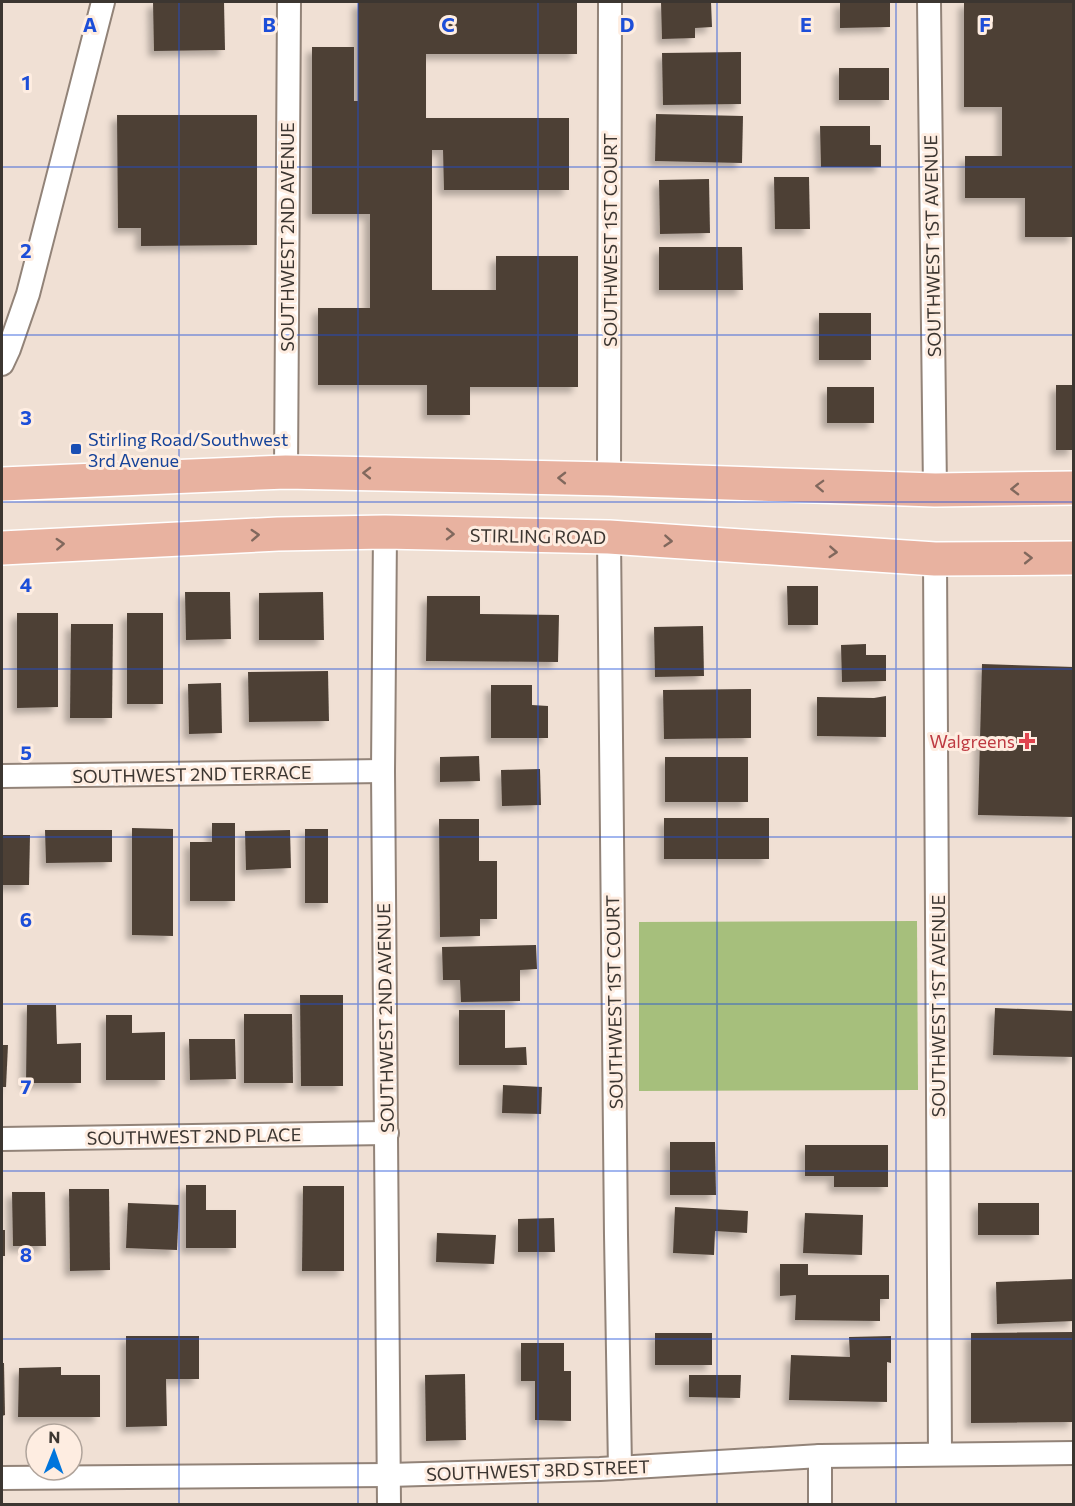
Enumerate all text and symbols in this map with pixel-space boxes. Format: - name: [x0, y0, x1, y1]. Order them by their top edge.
- text: A: [83, 12, 97, 36]
- text: B: [262, 12, 276, 36]
- text: C: [441, 12, 455, 36]
- text: D: [620, 12, 634, 36]
- text: E: [800, 12, 812, 36]
- text: F: [979, 12, 991, 36]
- text: 1: [21, 70, 31, 94]
- street label: SOUTHWEST 2ND AVENUE: [276, 122, 298, 352]
- street label: SOUTHWEST 1ST COURT: [599, 133, 621, 347]
- street label: SOUTHWEST 1ST AVENUE: [919, 135, 945, 357]
- text: 2: [20, 238, 32, 262]
- text: 3: [20, 405, 32, 429]
- place label: Stirling Road/Southwest 3rd Avenue: [88, 428, 288, 471]
- marker: Stirling Road/Southwest 3rd Avenue: [69, 442, 83, 456]
- one-way arrow: [363, 467, 372, 480]
- one-way arrow: [558, 472, 567, 484]
- one-way arrow: [816, 480, 825, 493]
- one-way arrow: [1011, 483, 1020, 495]
- street label: STIRLING ROAD: [470, 524, 606, 548]
- one-way arrow: [445, 527, 454, 540]
- one-way arrow: [250, 529, 259, 542]
- one-way arrow: [663, 534, 672, 547]
- one-way arrow: [55, 538, 64, 551]
- one-way arrow: [828, 546, 837, 559]
- one-way arrow: [1023, 552, 1032, 564]
- text: 4: [20, 572, 32, 596]
- place label: Walgreens: [929, 730, 1015, 752]
- marker: Walgreens: [1020, 734, 1034, 748]
- text: 5: [20, 740, 32, 764]
- street label: SOUTHWEST 2ND TERRACE: [72, 761, 312, 787]
- street label: SOUTHWEST 1ST COURT: [601, 895, 627, 1109]
- street label: SOUTHWEST 1ST AVENUE: [927, 895, 949, 1117]
- street label: SOUTHWEST 2ND AVENUE: [372, 903, 398, 1133]
- text: 6: [20, 907, 32, 931]
- text: 7: [21, 1074, 32, 1098]
- street label: SOUTHWEST 2ND PLACE: [87, 1123, 301, 1149]
- text: 8: [20, 1242, 32, 1266]
- north arrow: [24, 1422, 84, 1482]
- text: N: [48, 1427, 60, 1446]
- street label: SOUTHWEST 3RD STREET: [426, 1455, 650, 1485]

